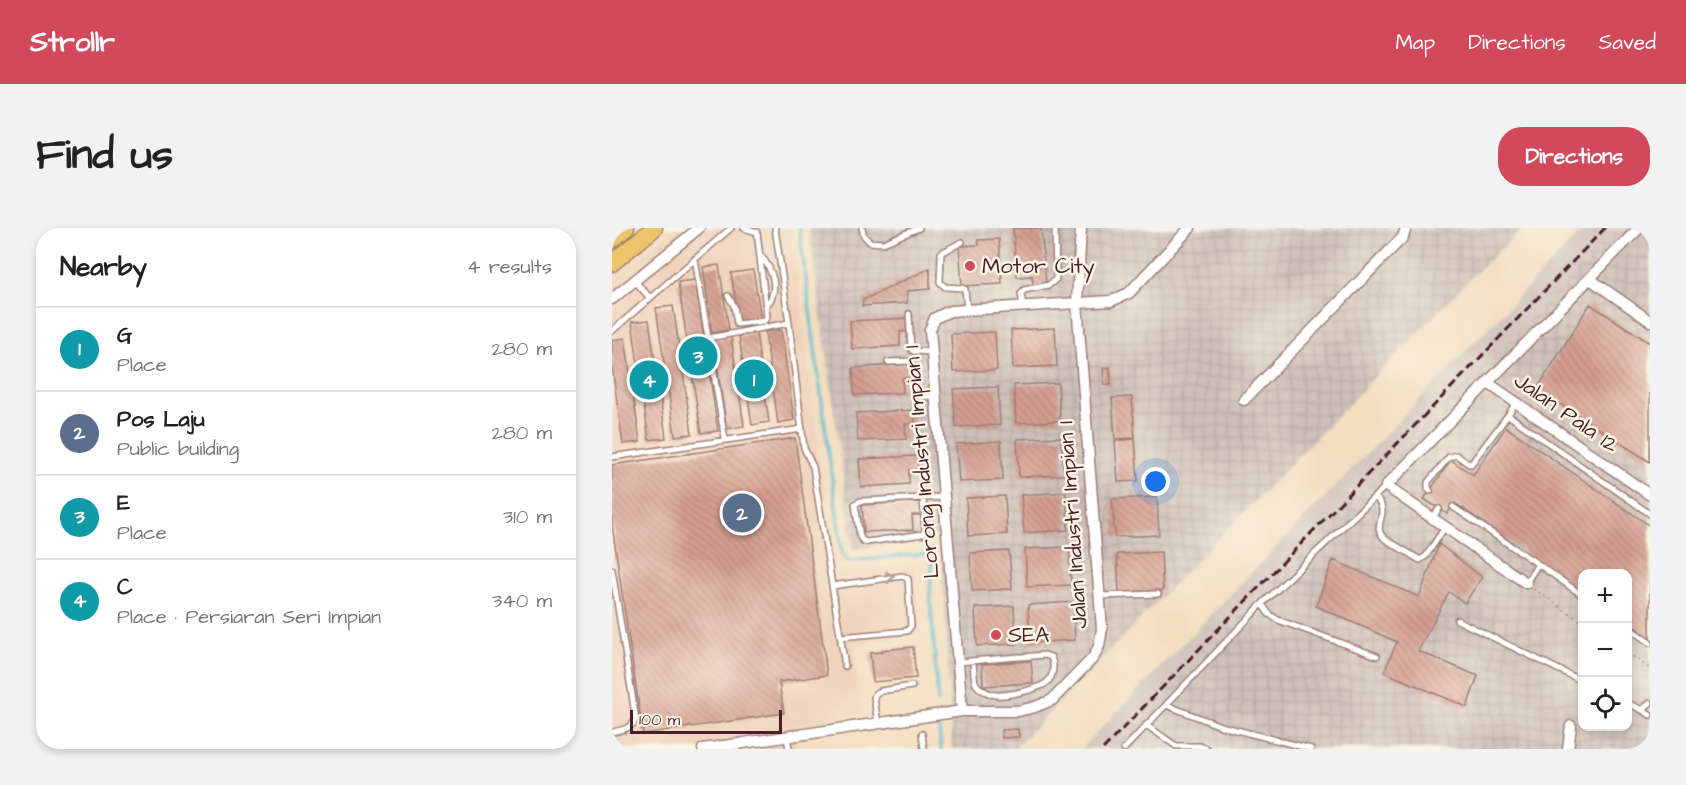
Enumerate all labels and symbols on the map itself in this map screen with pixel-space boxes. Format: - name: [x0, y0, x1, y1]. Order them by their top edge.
- place label: Motor City: [982, 251, 1095, 283]
- marker: Motor City: [963, 259, 977, 273]
- pin: 3: [678, 334, 718, 378]
- street label: Lorong Industri Impian 1: [896, 344, 949, 580]
- pin: 1: [734, 356, 774, 402]
- pin: 4: [630, 358, 669, 402]
- street label: Jalan Pala 12: [1507, 365, 1625, 461]
- street label: Jalan Industri Impian 1: [1050, 420, 1096, 630]
- your location: [1141, 467, 1170, 496]
- pin: 2: [722, 490, 762, 536]
- one-way arrow: [885, 572, 894, 584]
- place label: SEA: [1008, 620, 1049, 651]
- marker: SEA: [989, 628, 1003, 642]
- scale bar: [630, 707, 782, 735]

